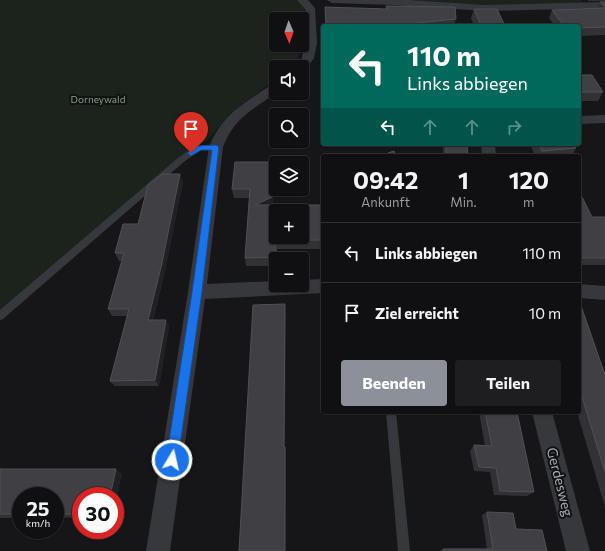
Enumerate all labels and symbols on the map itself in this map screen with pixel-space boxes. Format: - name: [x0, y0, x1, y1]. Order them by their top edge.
- north arrow: [269, 12, 309, 52]
- park label: Dorneywald: [71, 93, 126, 105]
- pin: [174, 112, 208, 153]
- position arrow: [151, 439, 193, 481]
- street label: Gerdesweg: [544, 446, 577, 519]
- speed limit sign: 30: [72, 487, 124, 539]

